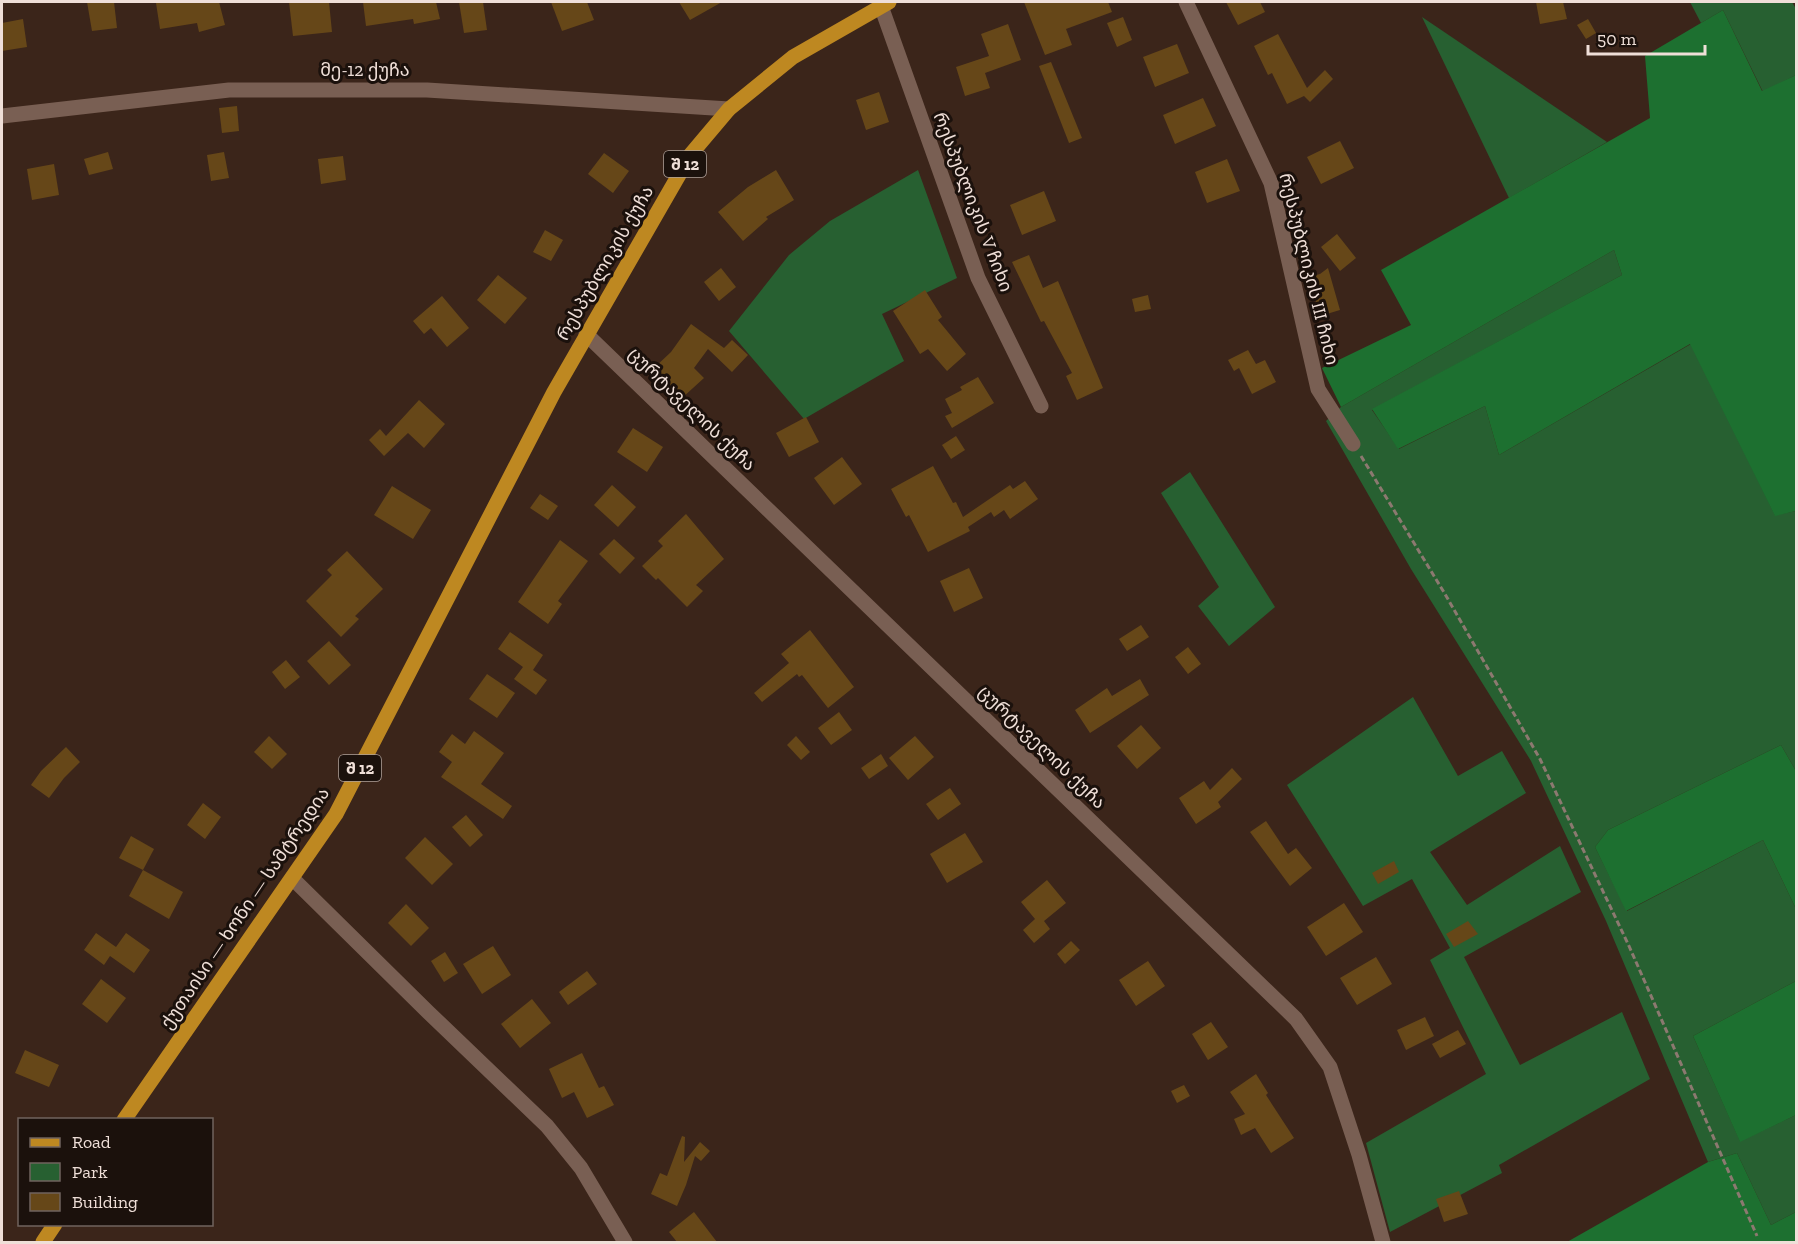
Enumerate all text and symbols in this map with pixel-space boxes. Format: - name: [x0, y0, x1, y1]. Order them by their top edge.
- scale bar: [1588, 18, 1705, 56]
- text: 50 m: [1597, 28, 1637, 50]
- street label: მე-12 ქუჩა: [320, 59, 410, 81]
- street label: რესპუბლიკის V ჩიხი: [929, 109, 1017, 295]
- road number: შ 12: [664, 151, 706, 177]
- street label: რესპუბლიკის III ჩიხი: [1275, 171, 1343, 367]
- street label: რესპუბლიკის ქუჩა: [552, 182, 658, 344]
- street label: ცურტაველის ქუჩა: [624, 343, 760, 475]
- street label: ცურტაველის ქუჩა: [974, 681, 1110, 813]
- road number: შ 12: [339, 755, 381, 781]
- street label: ქუთაისი — ხონი — სამტრედია: [156, 783, 334, 1033]
- legend: [18, 1118, 213, 1226]
- text: Road: [72, 1131, 111, 1153]
- text: Park: [72, 1161, 108, 1183]
- text: Building: [72, 1191, 138, 1213]

